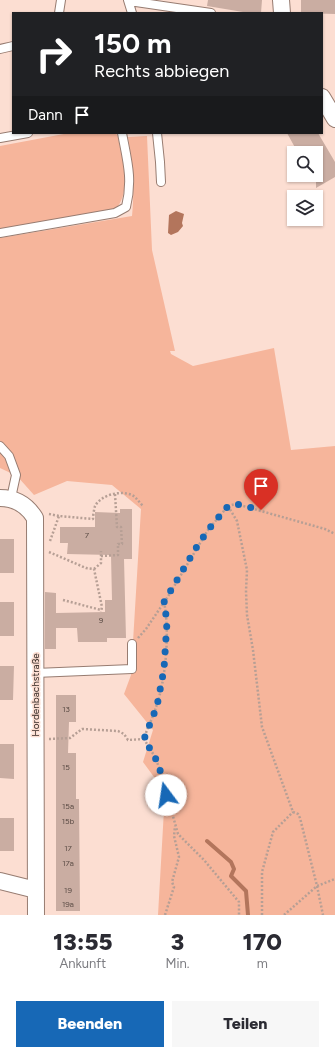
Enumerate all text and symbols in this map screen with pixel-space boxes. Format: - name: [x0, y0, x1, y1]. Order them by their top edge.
- text: 150 m: [94, 26, 171, 60]
- icon: right: [28, 28, 80, 80]
- text: Rechts abbiegen: [94, 60, 229, 82]
- icon: arrive: [71, 104, 93, 126]
- text: Dann: [28, 106, 63, 124]
- map controls: [287, 146, 323, 226]
- button: search: [287, 146, 323, 182]
- button: layers: [287, 190, 323, 226]
- pin: [244, 469, 278, 510]
- icon: arrive: [250, 475, 272, 497]
- house number: 7: [85, 530, 90, 540]
- house number: 9: [99, 615, 104, 625]
- street label: Hordenbachstraße: [29, 653, 42, 737]
- house number: 13: [62, 704, 70, 714]
- house number: 15: [62, 762, 70, 772]
- position arrow: [145, 774, 187, 816]
- house number: 15a: [62, 801, 74, 811]
- house number: 15b: [62, 816, 75, 826]
- house number: 17: [64, 843, 72, 853]
- house number: 17a: [62, 858, 74, 868]
- house number: 19: [64, 885, 72, 895]
- house number: 19a: [62, 899, 74, 909]
- text: 13:55: [53, 927, 113, 956]
- text: 3: [171, 927, 184, 956]
- text: 170: [243, 927, 282, 956]
- text: Ankunft: [59, 956, 106, 971]
- text: Min.: [166, 956, 190, 971]
- text: m: [257, 956, 268, 971]
- button: Beenden: [16, 1001, 164, 1047]
- button: Teilen: [172, 1001, 319, 1047]

